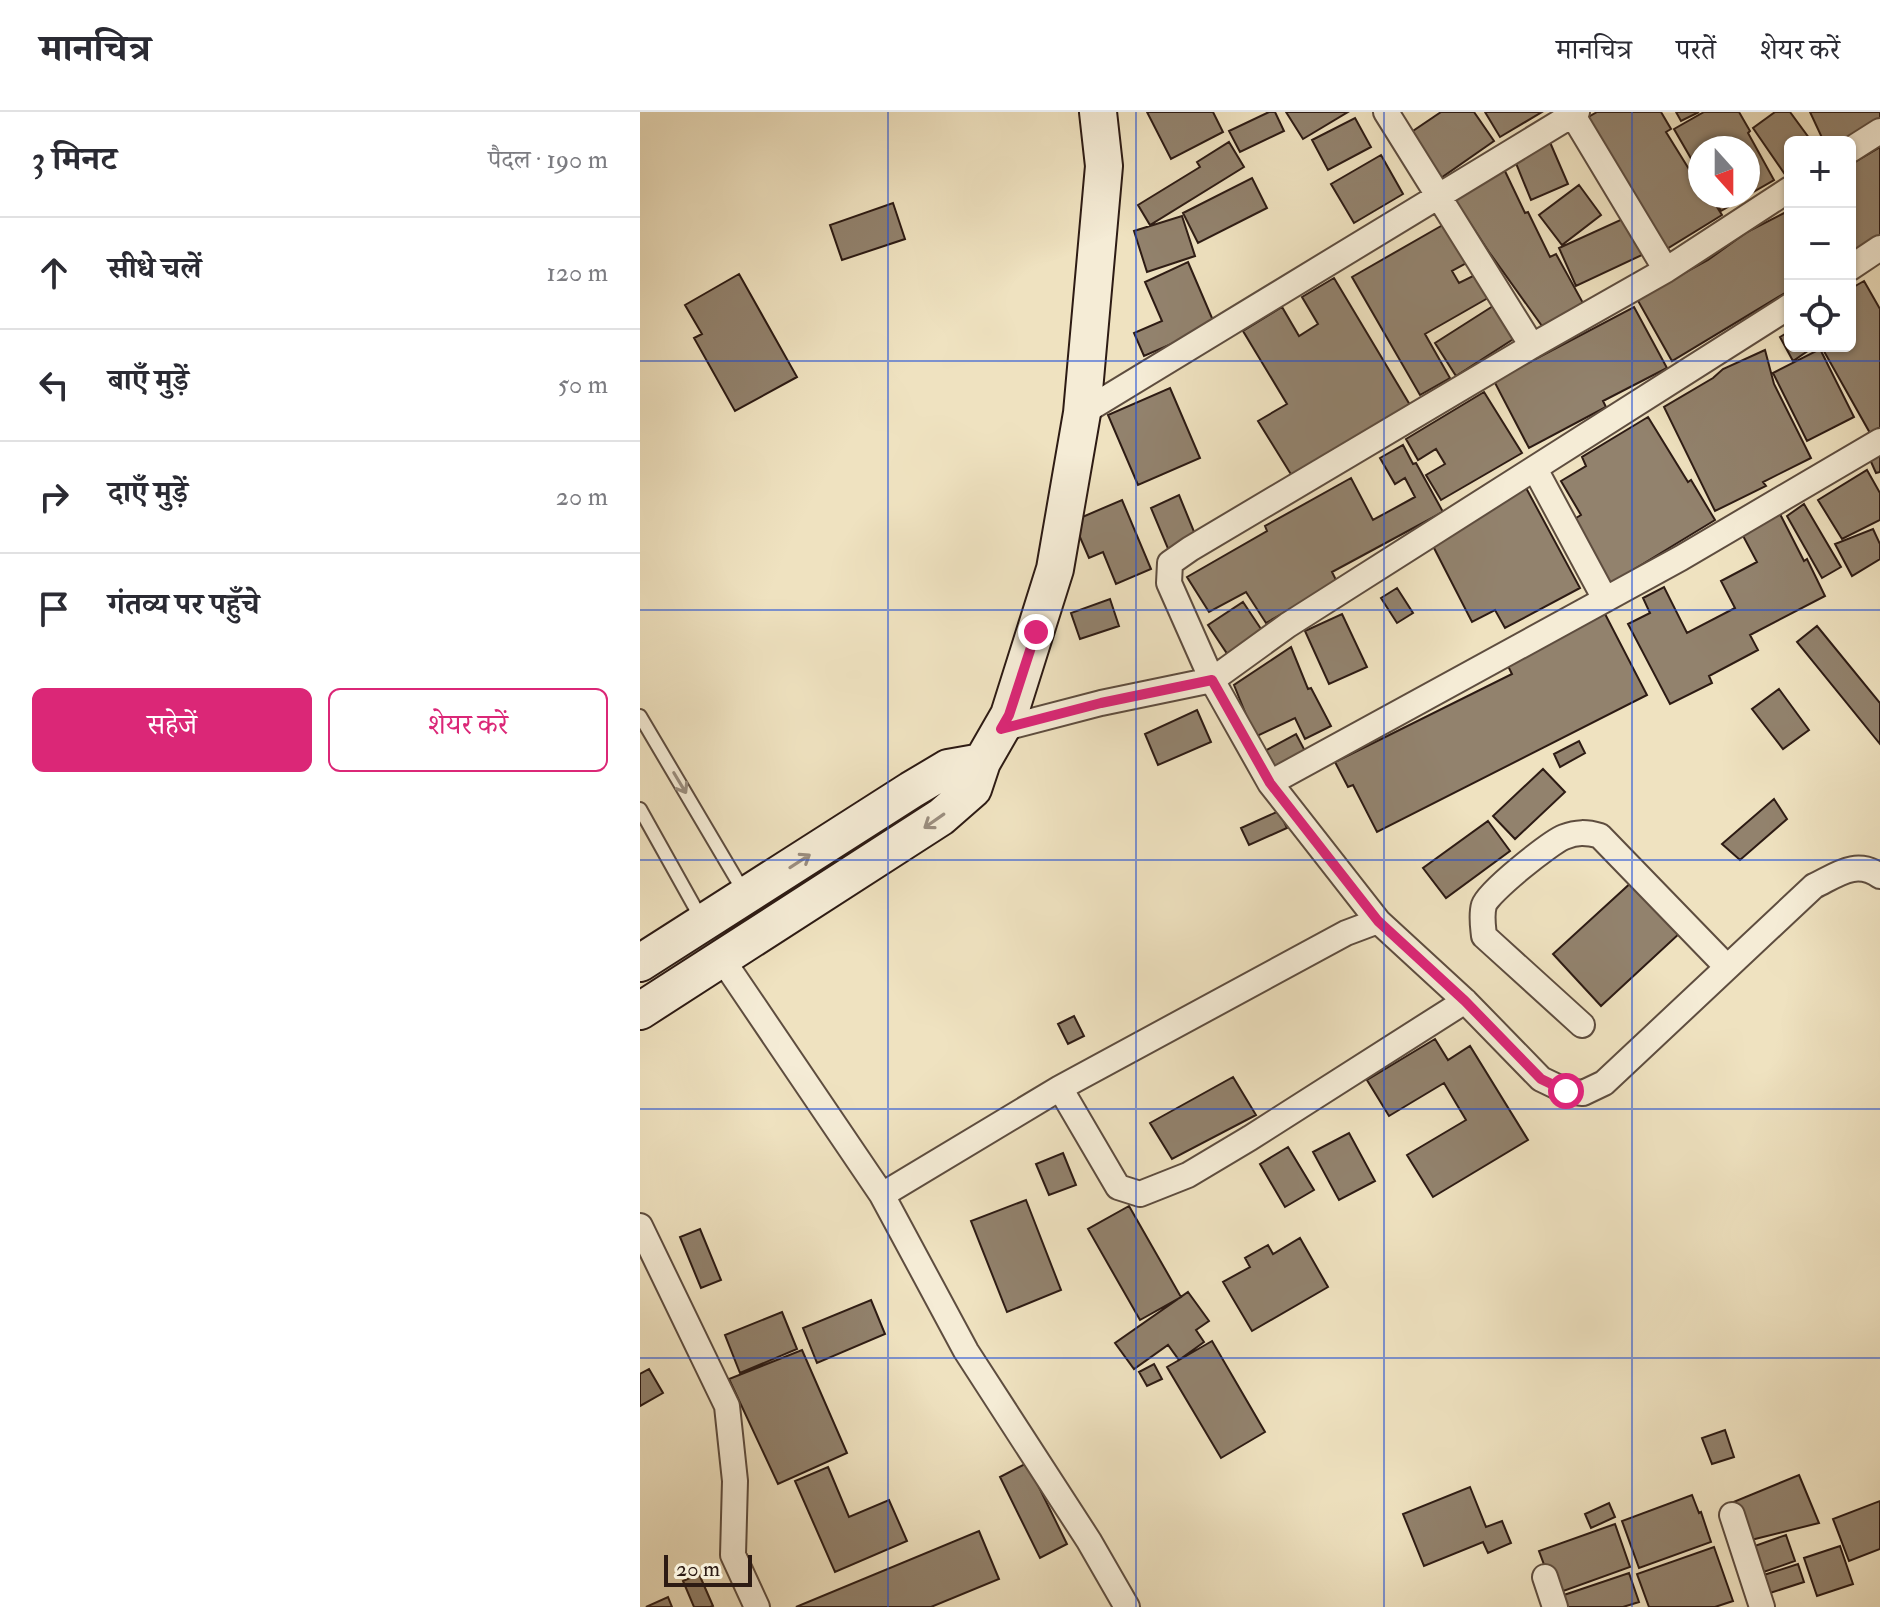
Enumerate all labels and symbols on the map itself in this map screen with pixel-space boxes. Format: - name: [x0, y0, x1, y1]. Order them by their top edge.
- north arrow: [1688, 136, 1760, 208]
- route end: [1018, 614, 1054, 650]
- one-way arrow: [672, 771, 688, 794]
- one-way arrow: [924, 813, 946, 829]
- one-way arrow: [788, 852, 811, 868]
- route start: [1548, 1073, 1584, 1109]
- scale bar: [664, 1551, 752, 1587]

